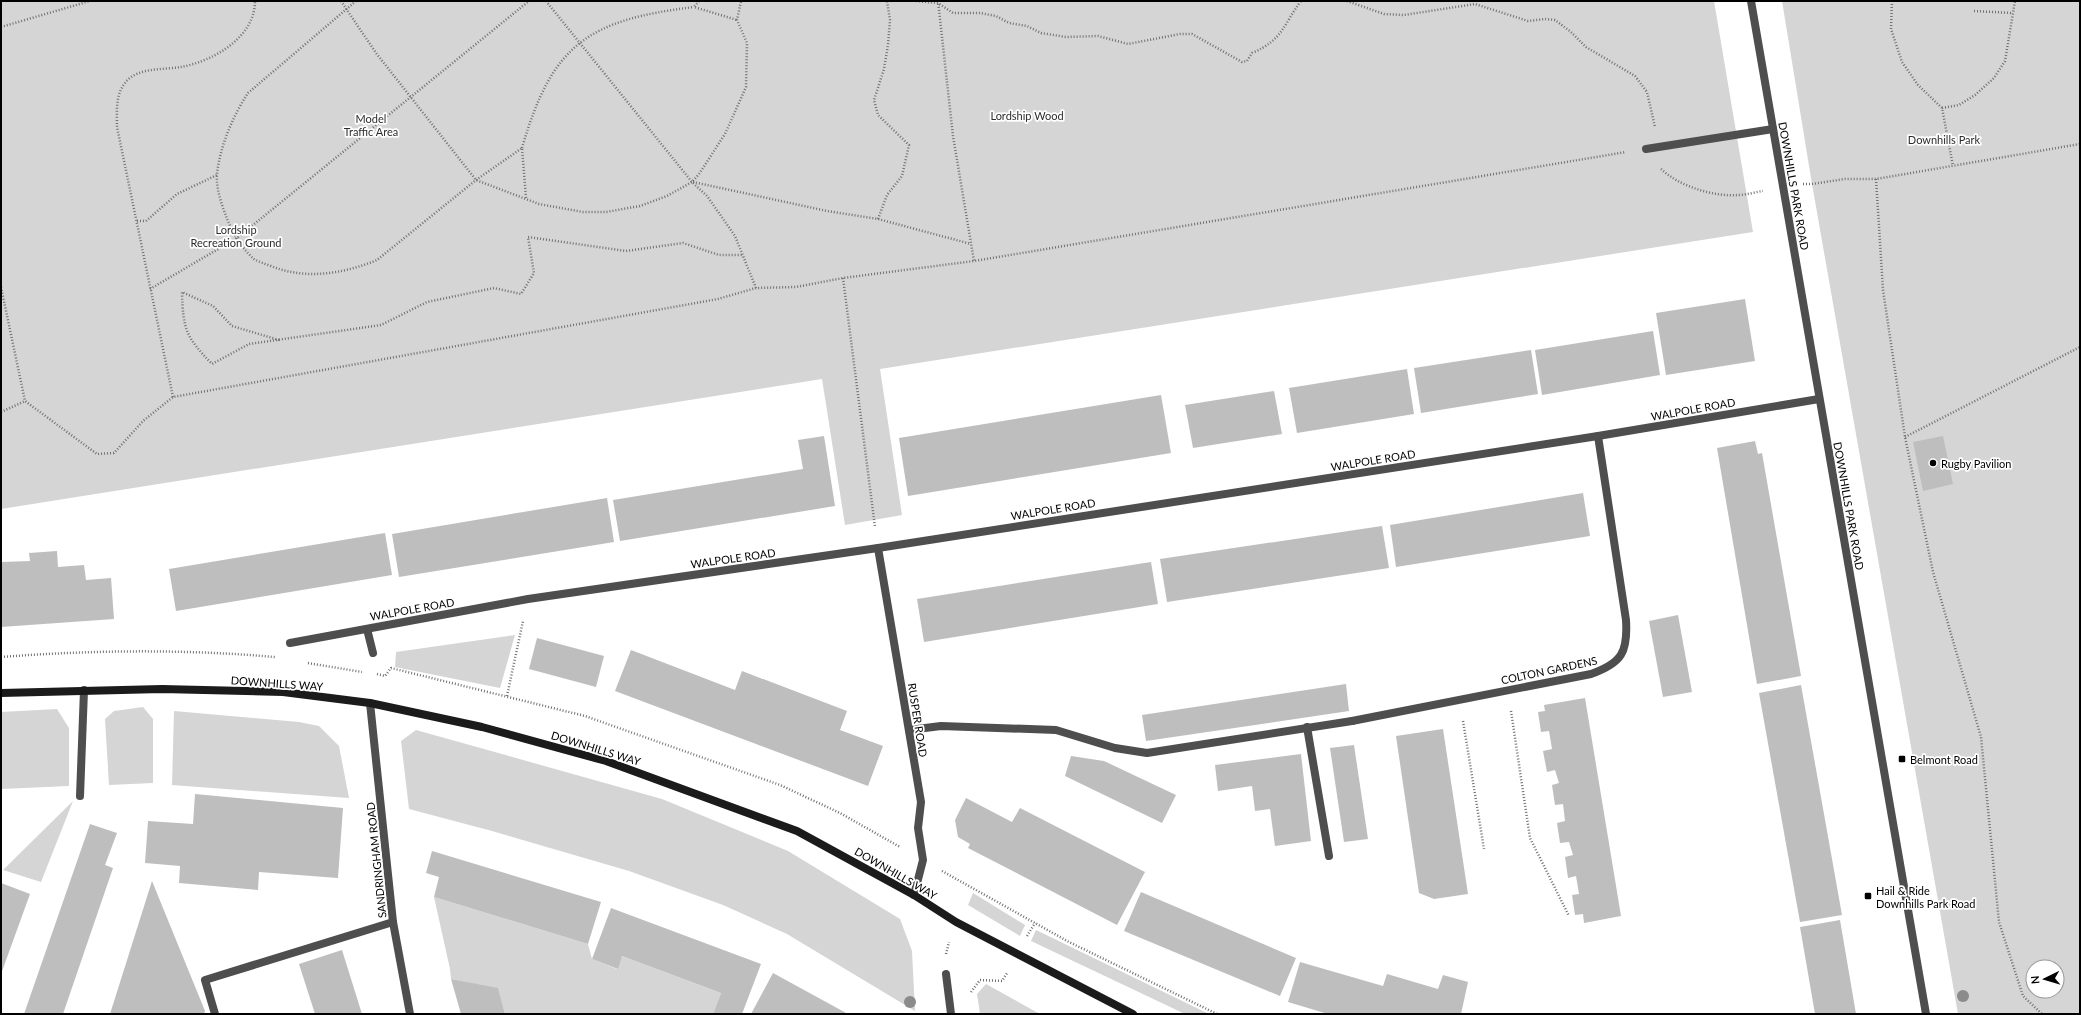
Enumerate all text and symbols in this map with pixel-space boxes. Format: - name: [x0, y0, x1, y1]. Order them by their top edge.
- park label: Lordship Wood: [990, 109, 1064, 122]
- park label: Model Traffic Area: [344, 112, 398, 138]
- street label: DOWNHILLS PARK ROAD: [1776, 121, 1812, 251]
- park label: Downhills Park: [1908, 133, 1981, 146]
- park label: Lordship Recreation Ground: [191, 223, 281, 249]
- street label: WALPOLE ROAD: [1650, 395, 1736, 423]
- street label: DOWNHILLS PARK ROAD: [1831, 441, 1867, 571]
- street label: WALPOLE ROAD: [1330, 447, 1416, 473]
- place label: Rugby Pavilion: [1941, 457, 2011, 470]
- marker: Rugby Pavilion: [1928, 458, 1938, 468]
- street label: WALPOLE ROAD: [1010, 496, 1096, 522]
- street label: WALPOLE ROAD: [690, 546, 776, 570]
- street label: WALPOLE ROAD: [369, 595, 455, 623]
- street label: COLTON GARDENS: [1500, 653, 1598, 687]
- street label: DOWNHILLS WAY: [230, 673, 324, 693]
- street label: RUSPER ROAD: [906, 682, 930, 758]
- street label: DOWNHILLS WAY: [550, 728, 642, 768]
- place label: Belmont Road: [1910, 753, 1978, 766]
- marker: Belmont Road: [1897, 754, 1907, 764]
- street label: SANDRINGHAM ROAD: [363, 801, 389, 919]
- street label: DOWNHILLS WAY: [853, 844, 940, 902]
- place label: Hail & Ride Downhills Park Road: [1876, 884, 1975, 910]
- marker: Hail & Ride Downhills Park Road: [1863, 891, 1873, 901]
- north arrow: [2025, 959, 2065, 999]
- text: N: [2028, 975, 2041, 985]

